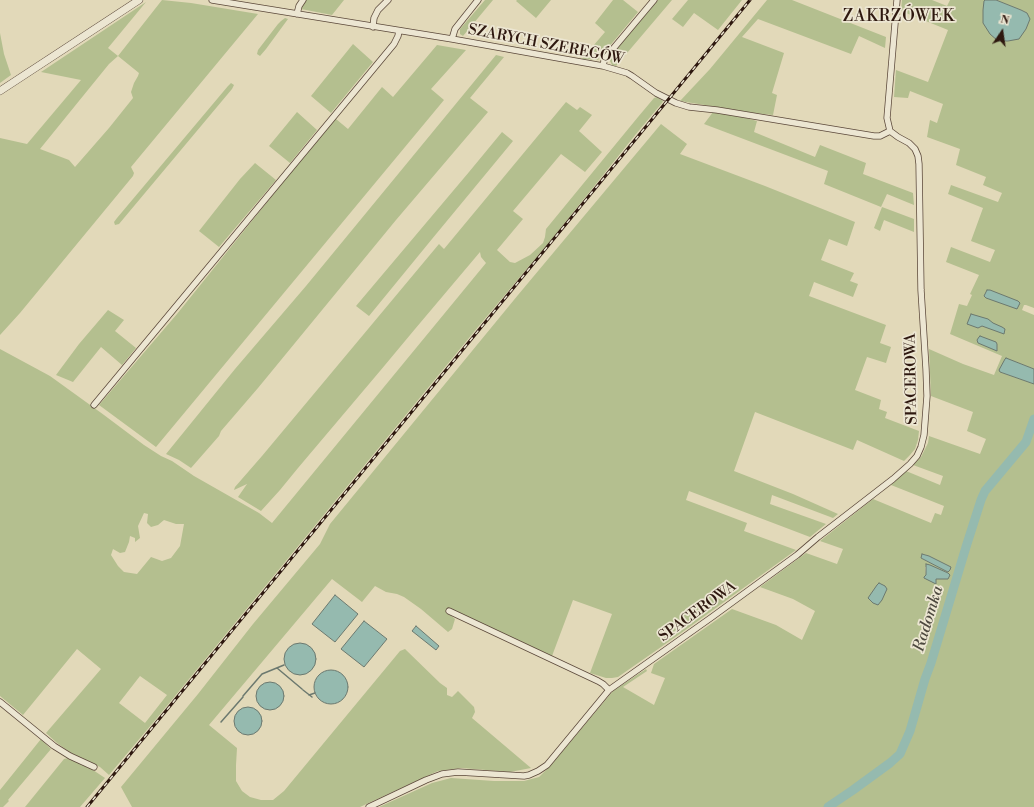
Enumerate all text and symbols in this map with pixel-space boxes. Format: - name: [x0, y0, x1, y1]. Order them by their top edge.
- district label: ZAKRZÓWEK: [843, 7, 955, 27]
- north arrow: [982, 12, 1022, 52]
- text: N: [999, 13, 1011, 28]
- street label: SZARYCH SZEREGÓW: [467, 21, 625, 69]
- street label: SPACEROWA: [902, 333, 922, 425]
- street label: SPACEROWA: [656, 578, 740, 646]
- water label: Radomka: [910, 584, 948, 654]

